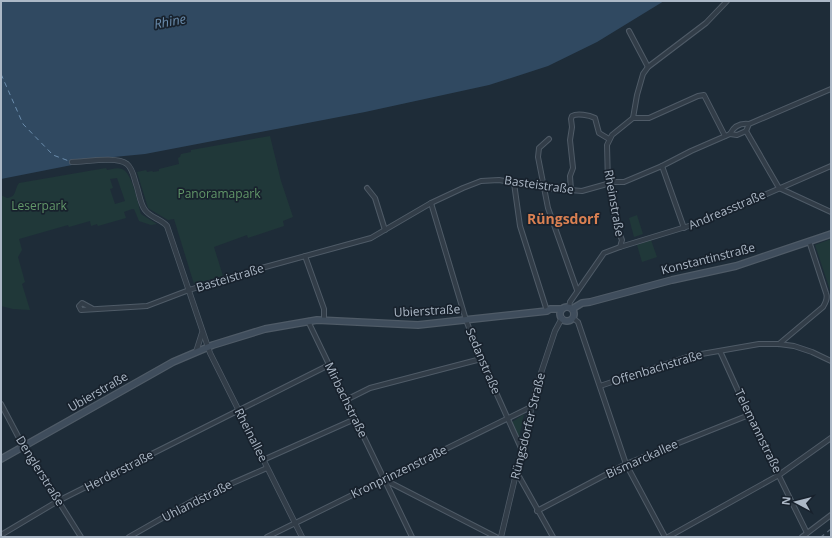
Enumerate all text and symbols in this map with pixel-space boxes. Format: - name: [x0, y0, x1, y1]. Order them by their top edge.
- water label: Rhine: [153, 9, 188, 33]
- street label: Rheinstraße: [600, 168, 629, 238]
- street label: Basteistraße: [503, 171, 575, 198]
- park label: Panoramapark: [177, 185, 261, 202]
- street label: Andreasstraße: [686, 186, 768, 233]
- park label: Leserpark: [11, 197, 67, 214]
- district label: Rüngsdorf: [527, 209, 600, 228]
- street label: Konstantinstraße: [659, 239, 757, 278]
- street label: Basteistraße: [194, 259, 266, 296]
- street label: Ubierstraße: [393, 300, 461, 321]
- street label: Sedanstraße: [462, 325, 505, 397]
- street label: Offenbachstraße: [609, 346, 705, 389]
- street label: Mirbachstraße: [321, 359, 372, 440]
- street label: Ubierstraße: [65, 367, 131, 416]
- street label: Rüngsdorfer Straße: [506, 371, 549, 481]
- street label: Telemannstraße: [731, 386, 786, 476]
- street label: Rheinallee: [231, 405, 272, 465]
- street label: Denglerstraße: [12, 432, 69, 509]
- street label: Bismarckallee: [603, 435, 681, 482]
- street label: Kronprinzenstraße: [348, 441, 450, 502]
- street label: Herderstraße: [81, 446, 156, 495]
- street label: Uhlandstraße: [159, 476, 235, 525]
- north arrow: [776, 482, 816, 522]
- text: N: [778, 495, 794, 506]

